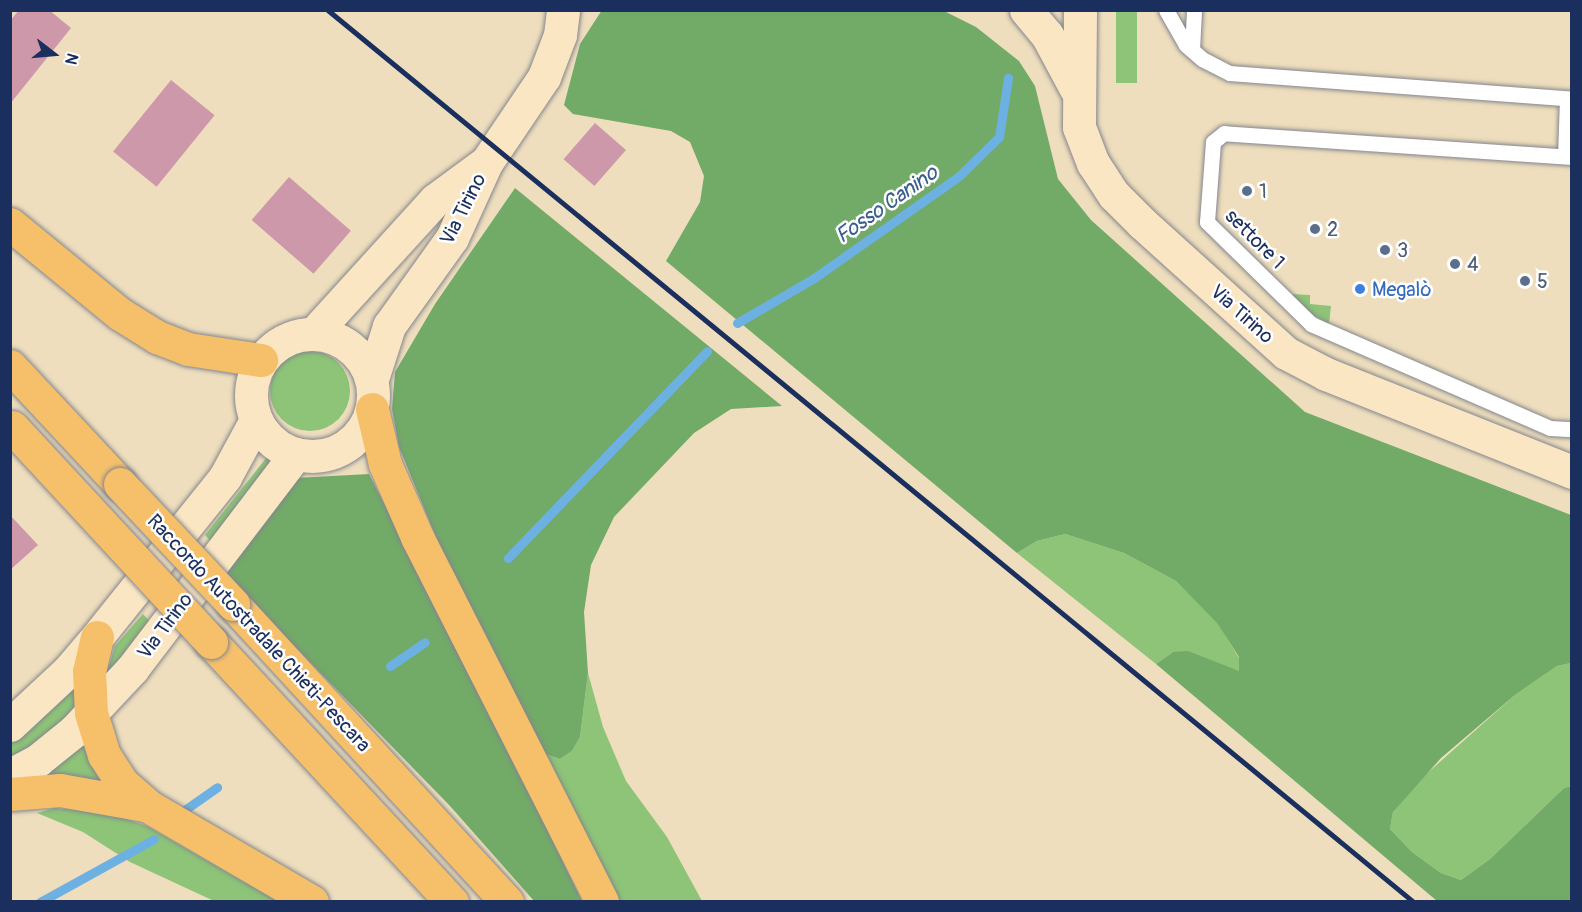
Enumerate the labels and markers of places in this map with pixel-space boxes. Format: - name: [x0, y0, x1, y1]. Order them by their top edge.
- place label: 1: [1259, 179, 1267, 203]
- marker: 1: [1240, 184, 1254, 198]
- place label: 2: [1327, 217, 1338, 241]
- marker: 2: [1308, 222, 1322, 236]
- place label: 3: [1397, 238, 1408, 262]
- marker: 3: [1378, 243, 1392, 257]
- place label: 4: [1467, 252, 1479, 276]
- marker: 4: [1448, 257, 1462, 271]
- place label: 5: [1537, 269, 1548, 293]
- marker: 5: [1518, 274, 1532, 288]
- place label: Megalò: [1372, 277, 1431, 301]
- marker: Megalò: [1353, 282, 1367, 296]

